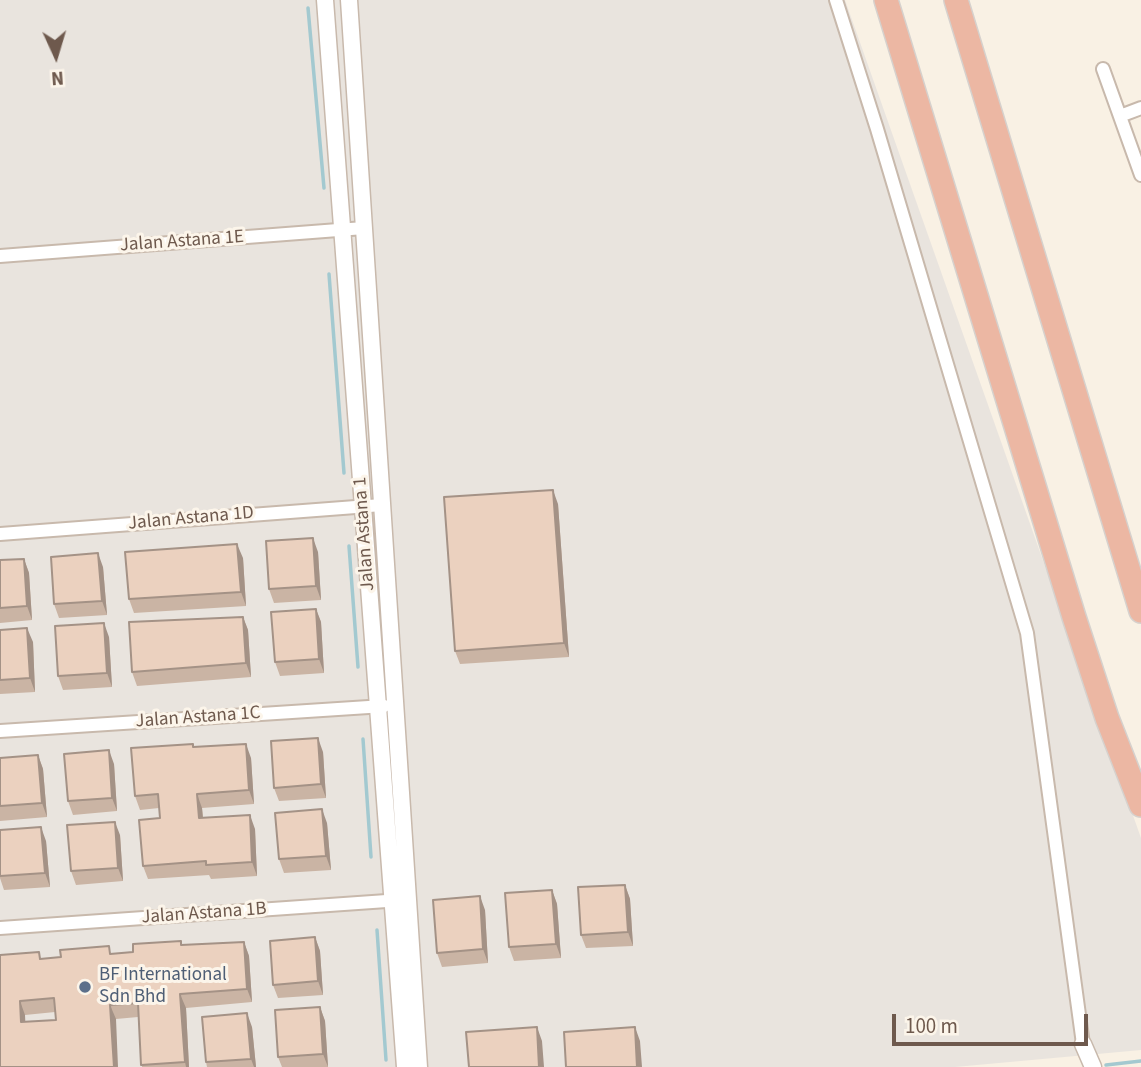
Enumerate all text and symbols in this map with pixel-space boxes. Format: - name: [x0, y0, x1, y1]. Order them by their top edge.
- north arrow: [21, 21, 91, 91]
- text: N: [50, 64, 65, 91]
- street label: Jalan Astana 1E: [119, 226, 245, 258]
- street label: Jalan Astana 1: [350, 476, 380, 592]
- street label: Jalan Astana 1D: [127, 502, 255, 536]
- street label: Jalan Astana 1C: [135, 702, 261, 734]
- street label: Jalan Astana 1B: [141, 898, 267, 930]
- place label: BF International Sdn Bhd: [99, 965, 227, 1009]
- marker: BF International Sdn Bhd: [77, 979, 93, 995]
- scale bar: [896, 1000, 1092, 1044]
- text: 100 m: [905, 1011, 958, 1041]

